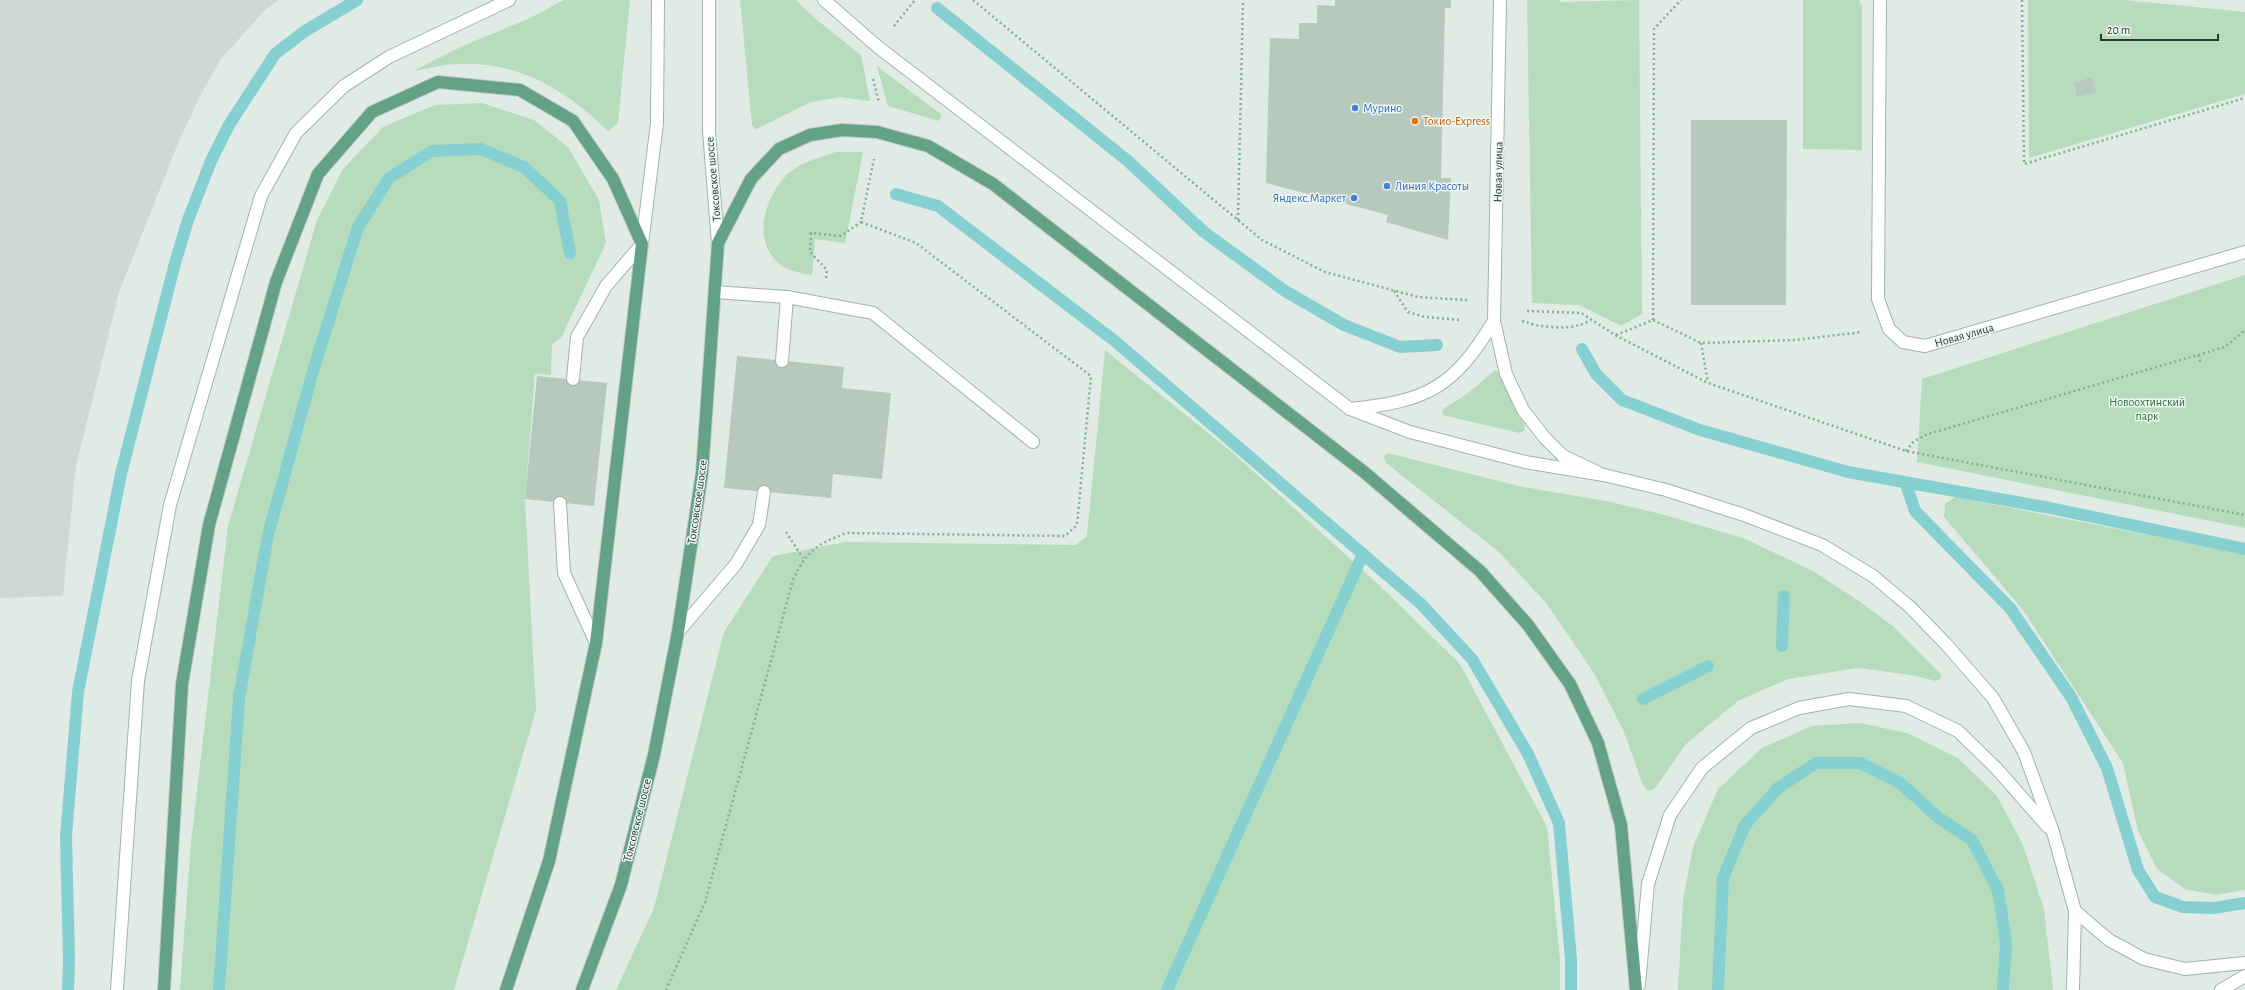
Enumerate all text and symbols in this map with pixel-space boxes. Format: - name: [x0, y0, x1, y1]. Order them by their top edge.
- scale bar: [2101, 16, 2218, 42]
- text: 20 m: [2107, 24, 2130, 36]
- place label: Мурино: [1363, 102, 1402, 115]
- marker: Мурино: [1350, 103, 1360, 113]
- place label: Токио-Express: [1423, 115, 1490, 127]
- marker: Токио-Express: [1410, 116, 1420, 126]
- street label: Токсовское шоссе: [703, 136, 723, 222]
- street label: Новая улица: [1491, 141, 1506, 203]
- place label: Линия Красоты: [1395, 180, 1469, 192]
- marker: Линия Красоты: [1382, 181, 1392, 191]
- place label: Яндекс.Маркет: [1272, 192, 1347, 204]
- marker: Яндекс.Маркет: [1349, 193, 1359, 203]
- street label: Новая улица: [1933, 321, 1996, 350]
- park label: Новоохтинский парк: [2109, 396, 2185, 422]
- street label: Токсовское шоссе: [685, 459, 709, 545]
- street label: Токсовское шоссе: [621, 777, 653, 863]

